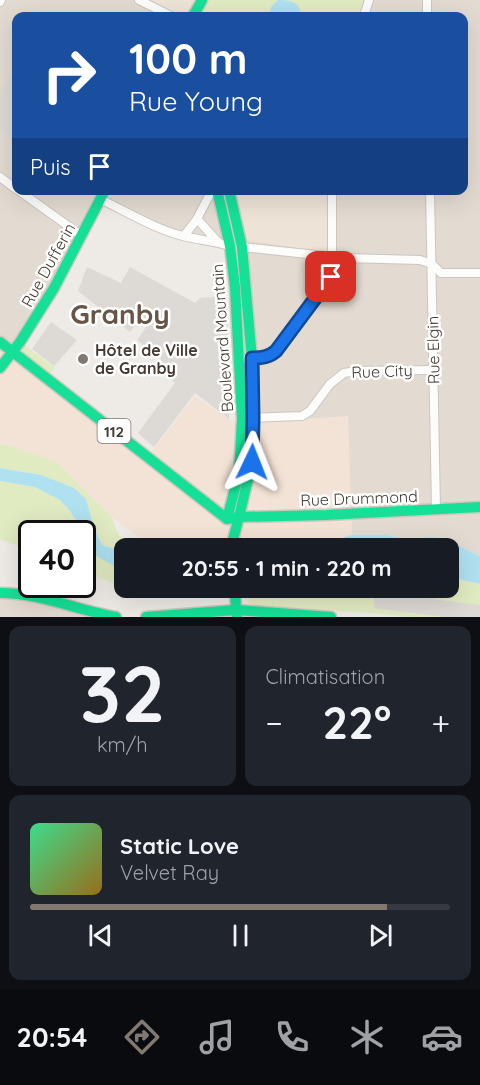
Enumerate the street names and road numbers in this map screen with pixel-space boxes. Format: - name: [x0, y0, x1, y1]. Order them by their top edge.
- street label: Rue Dufferin: [17, 219, 79, 311]
- street label: Boulevard Mountain: [207, 263, 237, 413]
- street label: Rue Elgin: [422, 316, 444, 384]
- street label: Rue City: [351, 360, 413, 382]
- road number: 112: [98, 419, 130, 443]
- street label: Rue Drummond: [300, 486, 418, 510]

